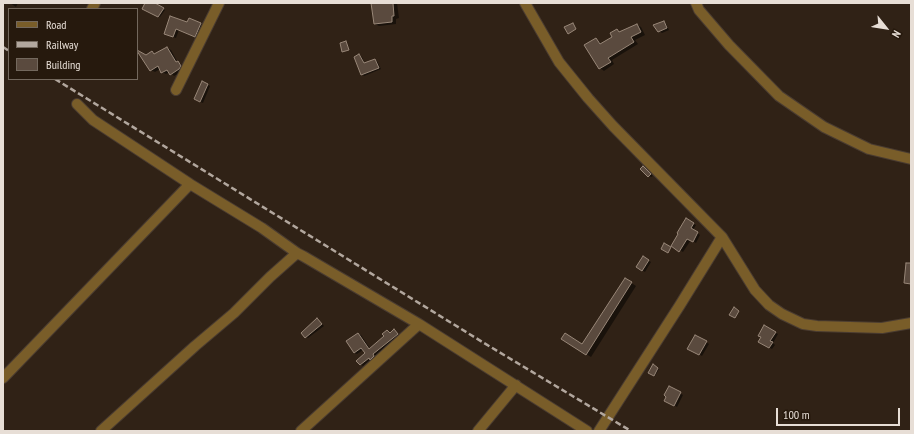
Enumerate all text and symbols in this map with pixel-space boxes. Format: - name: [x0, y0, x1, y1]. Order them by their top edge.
- legend: [8, 8, 138, 80]
- north arrow: [866, 8, 906, 48]
- text: Road: [46, 17, 66, 32]
- text: N: [889, 28, 904, 40]
- text: Railway: [46, 37, 78, 52]
- text: Building: [46, 57, 81, 72]
- scale bar: [778, 400, 902, 426]
- text: 100 m: [783, 407, 810, 422]

